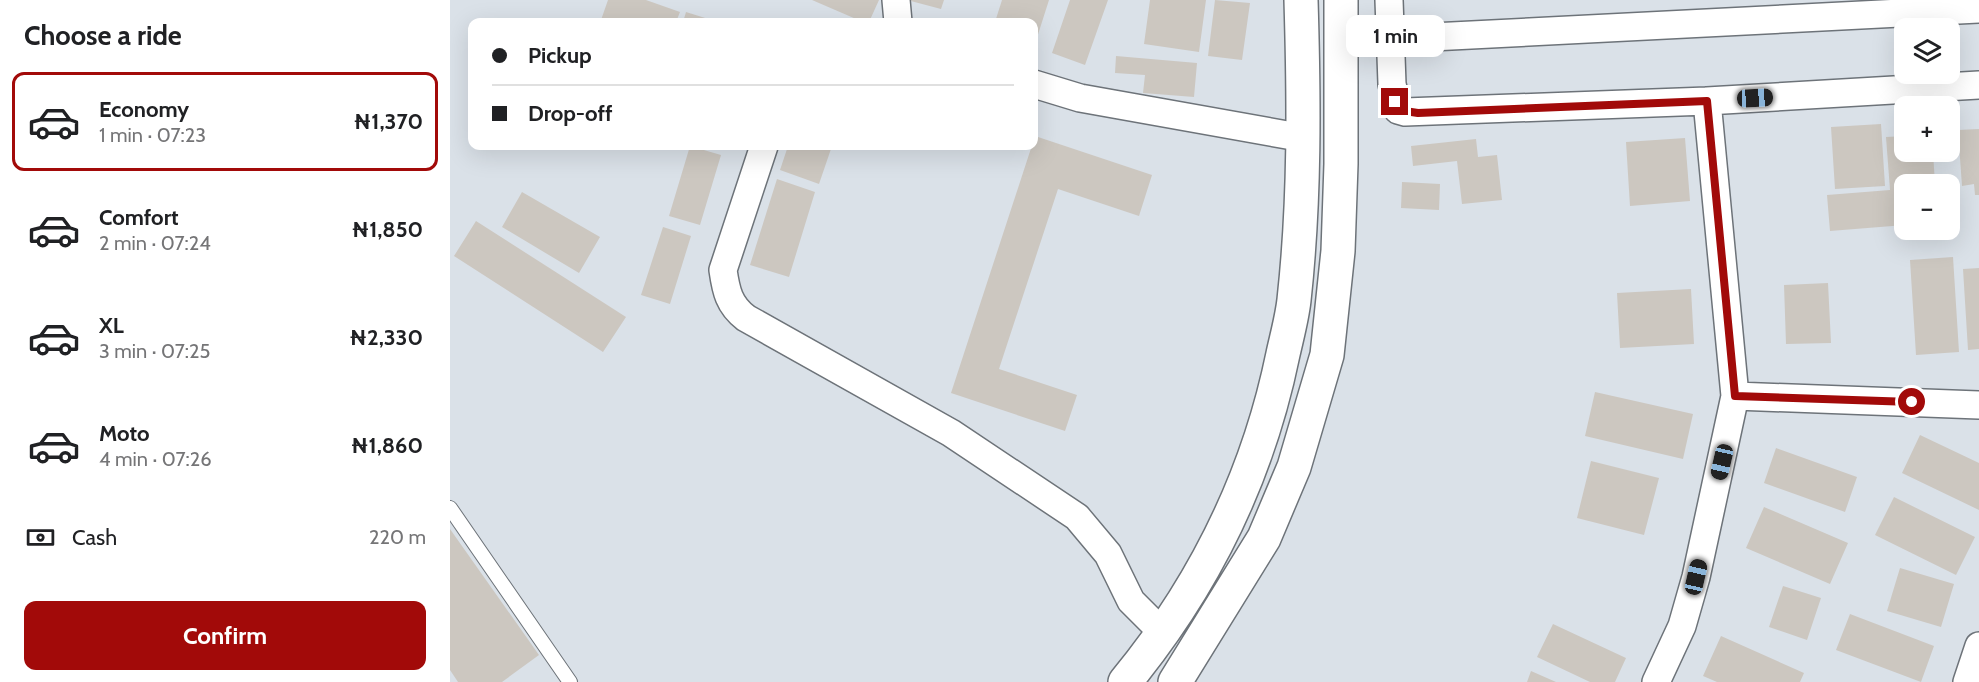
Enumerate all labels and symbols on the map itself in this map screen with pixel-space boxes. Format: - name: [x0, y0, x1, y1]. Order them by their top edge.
- callout: 1 min: [1346, 15, 1444, 57]
- route end: [1381, 88, 1408, 115]
- car: [1737, 88, 1773, 108]
- route start: [1898, 388, 1925, 415]
- car: [1709, 442, 1735, 482]
- car: [1683, 557, 1709, 597]

